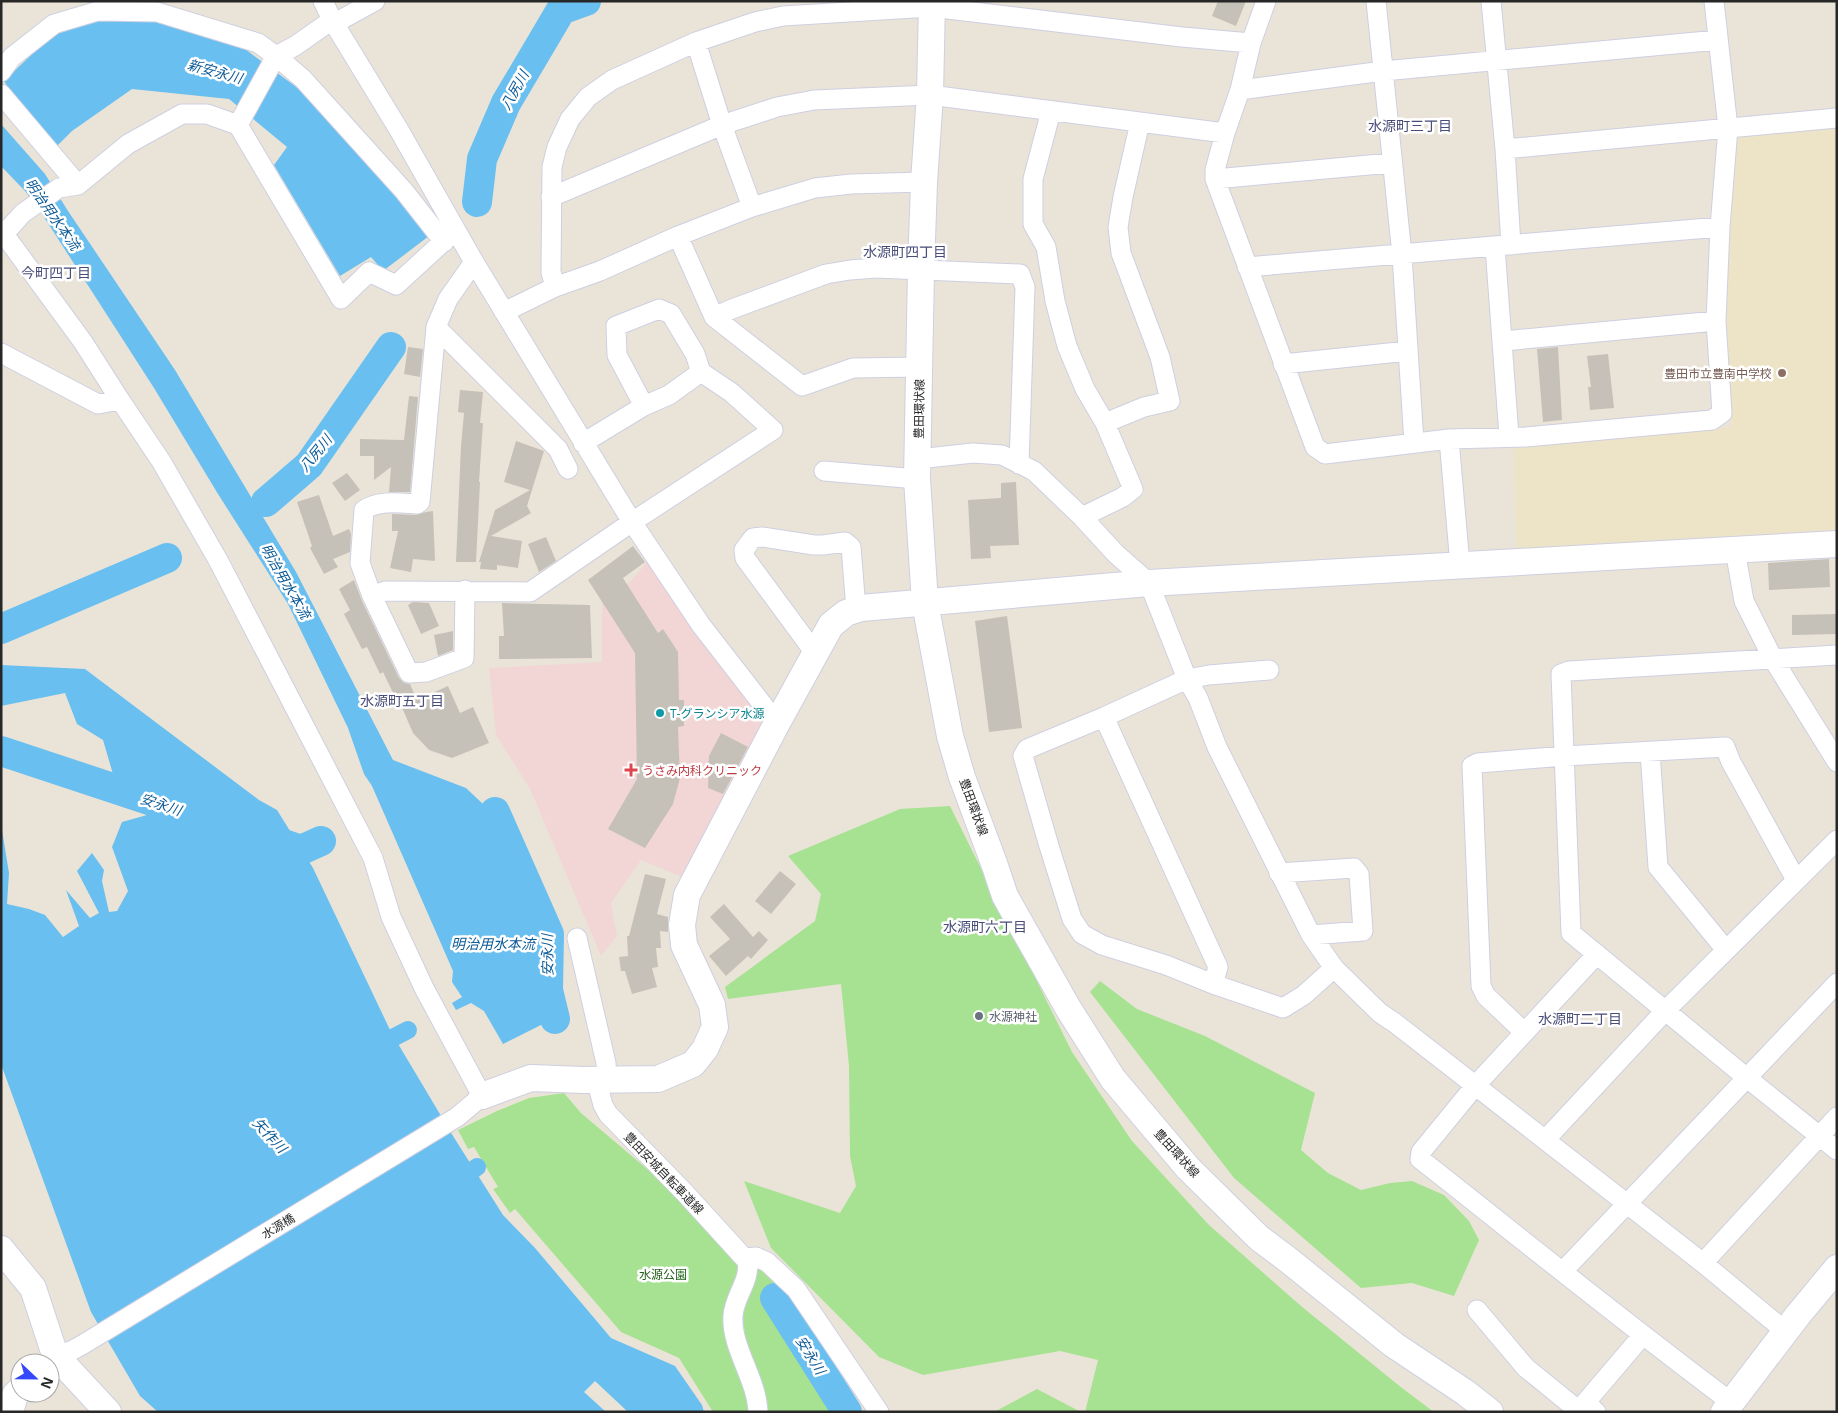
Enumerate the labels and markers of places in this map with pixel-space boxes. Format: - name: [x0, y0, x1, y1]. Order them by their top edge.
- place label: 豊田市立豊南中学校: [1664, 365, 1772, 382]
- marker: 豊田市立豊南中学校: [1776, 367, 1788, 379]
- place label: T-グランシア水源: [670, 705, 764, 722]
- marker: T-グランシア水源: [654, 707, 666, 719]
- place label: うさみ内科クリニック: [642, 762, 762, 779]
- marker: うさみ内科クリニック: [624, 763, 638, 777]
- place label: 水源神社: [989, 1008, 1037, 1025]
- marker: 水源神社: [973, 1010, 985, 1022]

